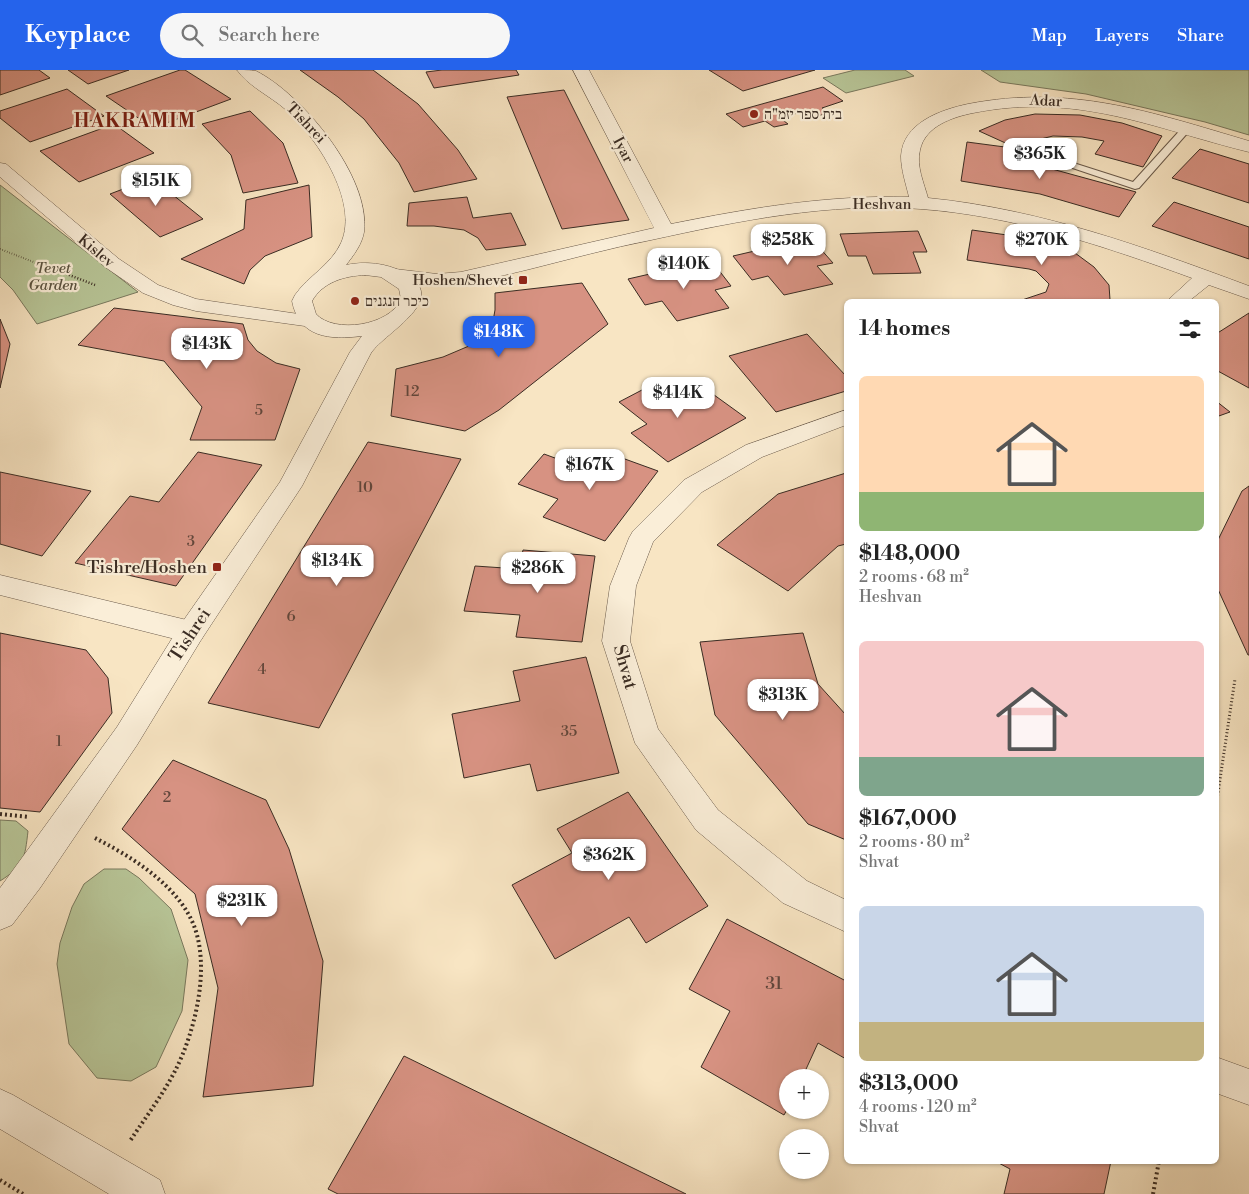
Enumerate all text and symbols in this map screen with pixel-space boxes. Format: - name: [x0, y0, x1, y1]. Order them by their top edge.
- search box: [160, 13, 510, 58]
- text: Keyplace: [25, 20, 130, 50]
- icon: search: [178, 21, 206, 49]
- text: Search here: [218, 23, 320, 47]
- text: Map: [1032, 24, 1067, 47]
- text: Layers: [1095, 24, 1149, 47]
- text: Share: [1177, 24, 1224, 47]
- street label: Adar: [1028, 91, 1063, 111]
- street label: Tishrei: [282, 98, 330, 148]
- place label: בית ספר יזמ"ה: [764, 105, 842, 124]
- marker: בית ספר יזמ"ה: [748, 108, 760, 120]
- district label: HAKRAMIM: [74, 109, 196, 133]
- street label: Iyar: [608, 134, 638, 167]
- pin: $365K: [1005, 138, 1075, 180]
- text: $365K: [1014, 144, 1066, 164]
- pin: $151K: [121, 164, 191, 207]
- text: $151K: [132, 171, 180, 191]
- street label: Heshvan: [853, 195, 912, 214]
- pin: $258K: [753, 224, 823, 266]
- pin: $270K: [1007, 224, 1077, 266]
- street label: Kislev: [74, 230, 119, 272]
- text: $258K: [762, 230, 814, 250]
- text: $270K: [1016, 230, 1068, 250]
- pin: $140K: [649, 248, 719, 290]
- text: $140K: [658, 254, 710, 274]
- park label: Tevet Garden: [28, 259, 78, 295]
- place label: Hoshen/Shevet: [412, 271, 514, 290]
- marker: Hoshen/Shevet: [517, 274, 529, 286]
- place label: כיכר הנגנים: [365, 292, 429, 311]
- marker: כיכר הנגנים: [349, 295, 361, 307]
- icon: filters: [1176, 315, 1204, 343]
- pin: $148K: [464, 316, 534, 358]
- text: 14 homes: [859, 316, 950, 342]
- text: $148K: [474, 322, 524, 342]
- pin: $143K: [172, 328, 242, 370]
- text: $143K: [182, 334, 232, 354]
- pin: $414K: [643, 376, 713, 419]
- house number: 12: [404, 382, 420, 401]
- text: $414K: [653, 383, 703, 403]
- house number: 5: [255, 401, 263, 420]
- icon: home: [987, 409, 1077, 499]
- pin: $167K: [555, 448, 625, 491]
- text: $167K: [566, 455, 614, 475]
- house number: 10: [357, 478, 373, 497]
- house number: 3: [187, 532, 195, 551]
- text: $148,000: [859, 541, 960, 567]
- pin: $134K: [302, 544, 372, 587]
- text: $134K: [312, 551, 362, 571]
- pin: $286K: [503, 552, 573, 594]
- place label: Tishre/Hoshen: [87, 556, 207, 579]
- text: $286K: [512, 558, 564, 578]
- marker: Tishre/Hoshen: [211, 561, 223, 573]
- text: 2 rooms · 68 m²: [859, 567, 969, 587]
- text: Heshvan: [859, 587, 922, 607]
- street label: Tishrei: [164, 604, 216, 666]
- house number: 6: [286, 607, 296, 626]
- street label: Shvat: [608, 642, 642, 693]
- house number: 4: [258, 660, 267, 679]
- icon: home: [987, 674, 1077, 764]
- pin: $313K: [748, 678, 818, 721]
- text: $313K: [758, 685, 808, 705]
- house number: 35: [561, 722, 577, 741]
- house number: 1: [56, 732, 63, 751]
- house number: 2: [163, 788, 171, 807]
- text: $167,000: [859, 806, 957, 832]
- text: 2 rooms · 80 m²: [859, 832, 970, 852]
- pin: $362K: [574, 838, 644, 881]
- text: $362K: [583, 845, 635, 865]
- text: Shvat: [859, 852, 899, 872]
- pin: $231K: [207, 884, 277, 927]
- text: $231K: [217, 891, 267, 911]
- icon: home: [987, 939, 1077, 1029]
- house number: 31: [765, 972, 783, 995]
- map controls: [779, 1069, 829, 1179]
- button: +: [779, 1069, 829, 1119]
- text: $313,000: [859, 1071, 959, 1097]
- text: 4 rooms · 120 m²: [859, 1097, 977, 1117]
- text: Shvat: [859, 1117, 899, 1137]
- button: −: [779, 1129, 829, 1179]

